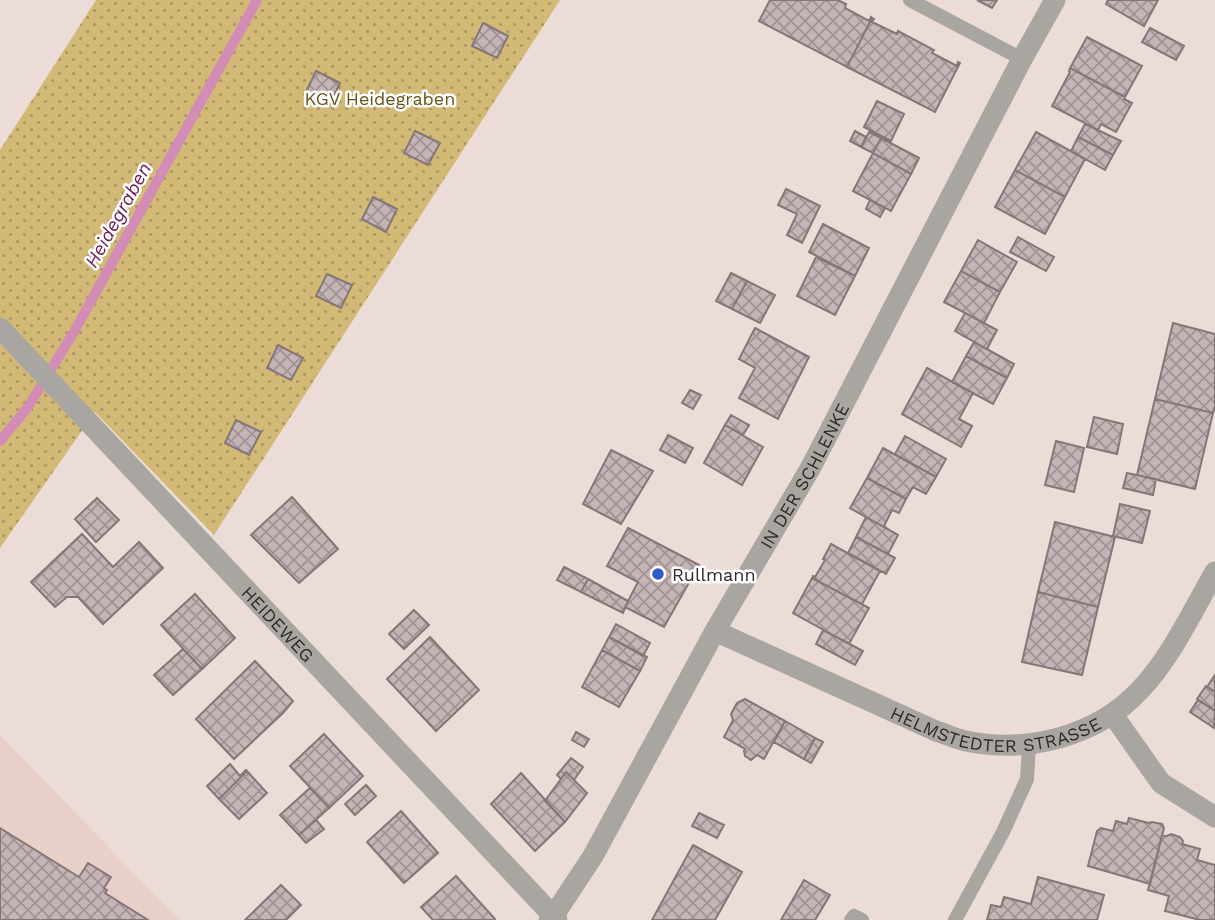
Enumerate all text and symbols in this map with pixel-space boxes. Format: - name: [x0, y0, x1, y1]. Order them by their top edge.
- park label: KGV Heidegraben: [305, 88, 455, 109]
- water label: Heidegraben: [80, 159, 156, 271]
- street label: IN DER SCHLENKE: [755, 399, 853, 552]
- place label: Rullmann: [672, 564, 756, 585]
- marker: Rullmann: [650, 566, 666, 582]
- street label: HEIDEWEG: [238, 582, 319, 666]
- street label: HELMSTEDTER STRASSE: [888, 702, 1104, 756]

